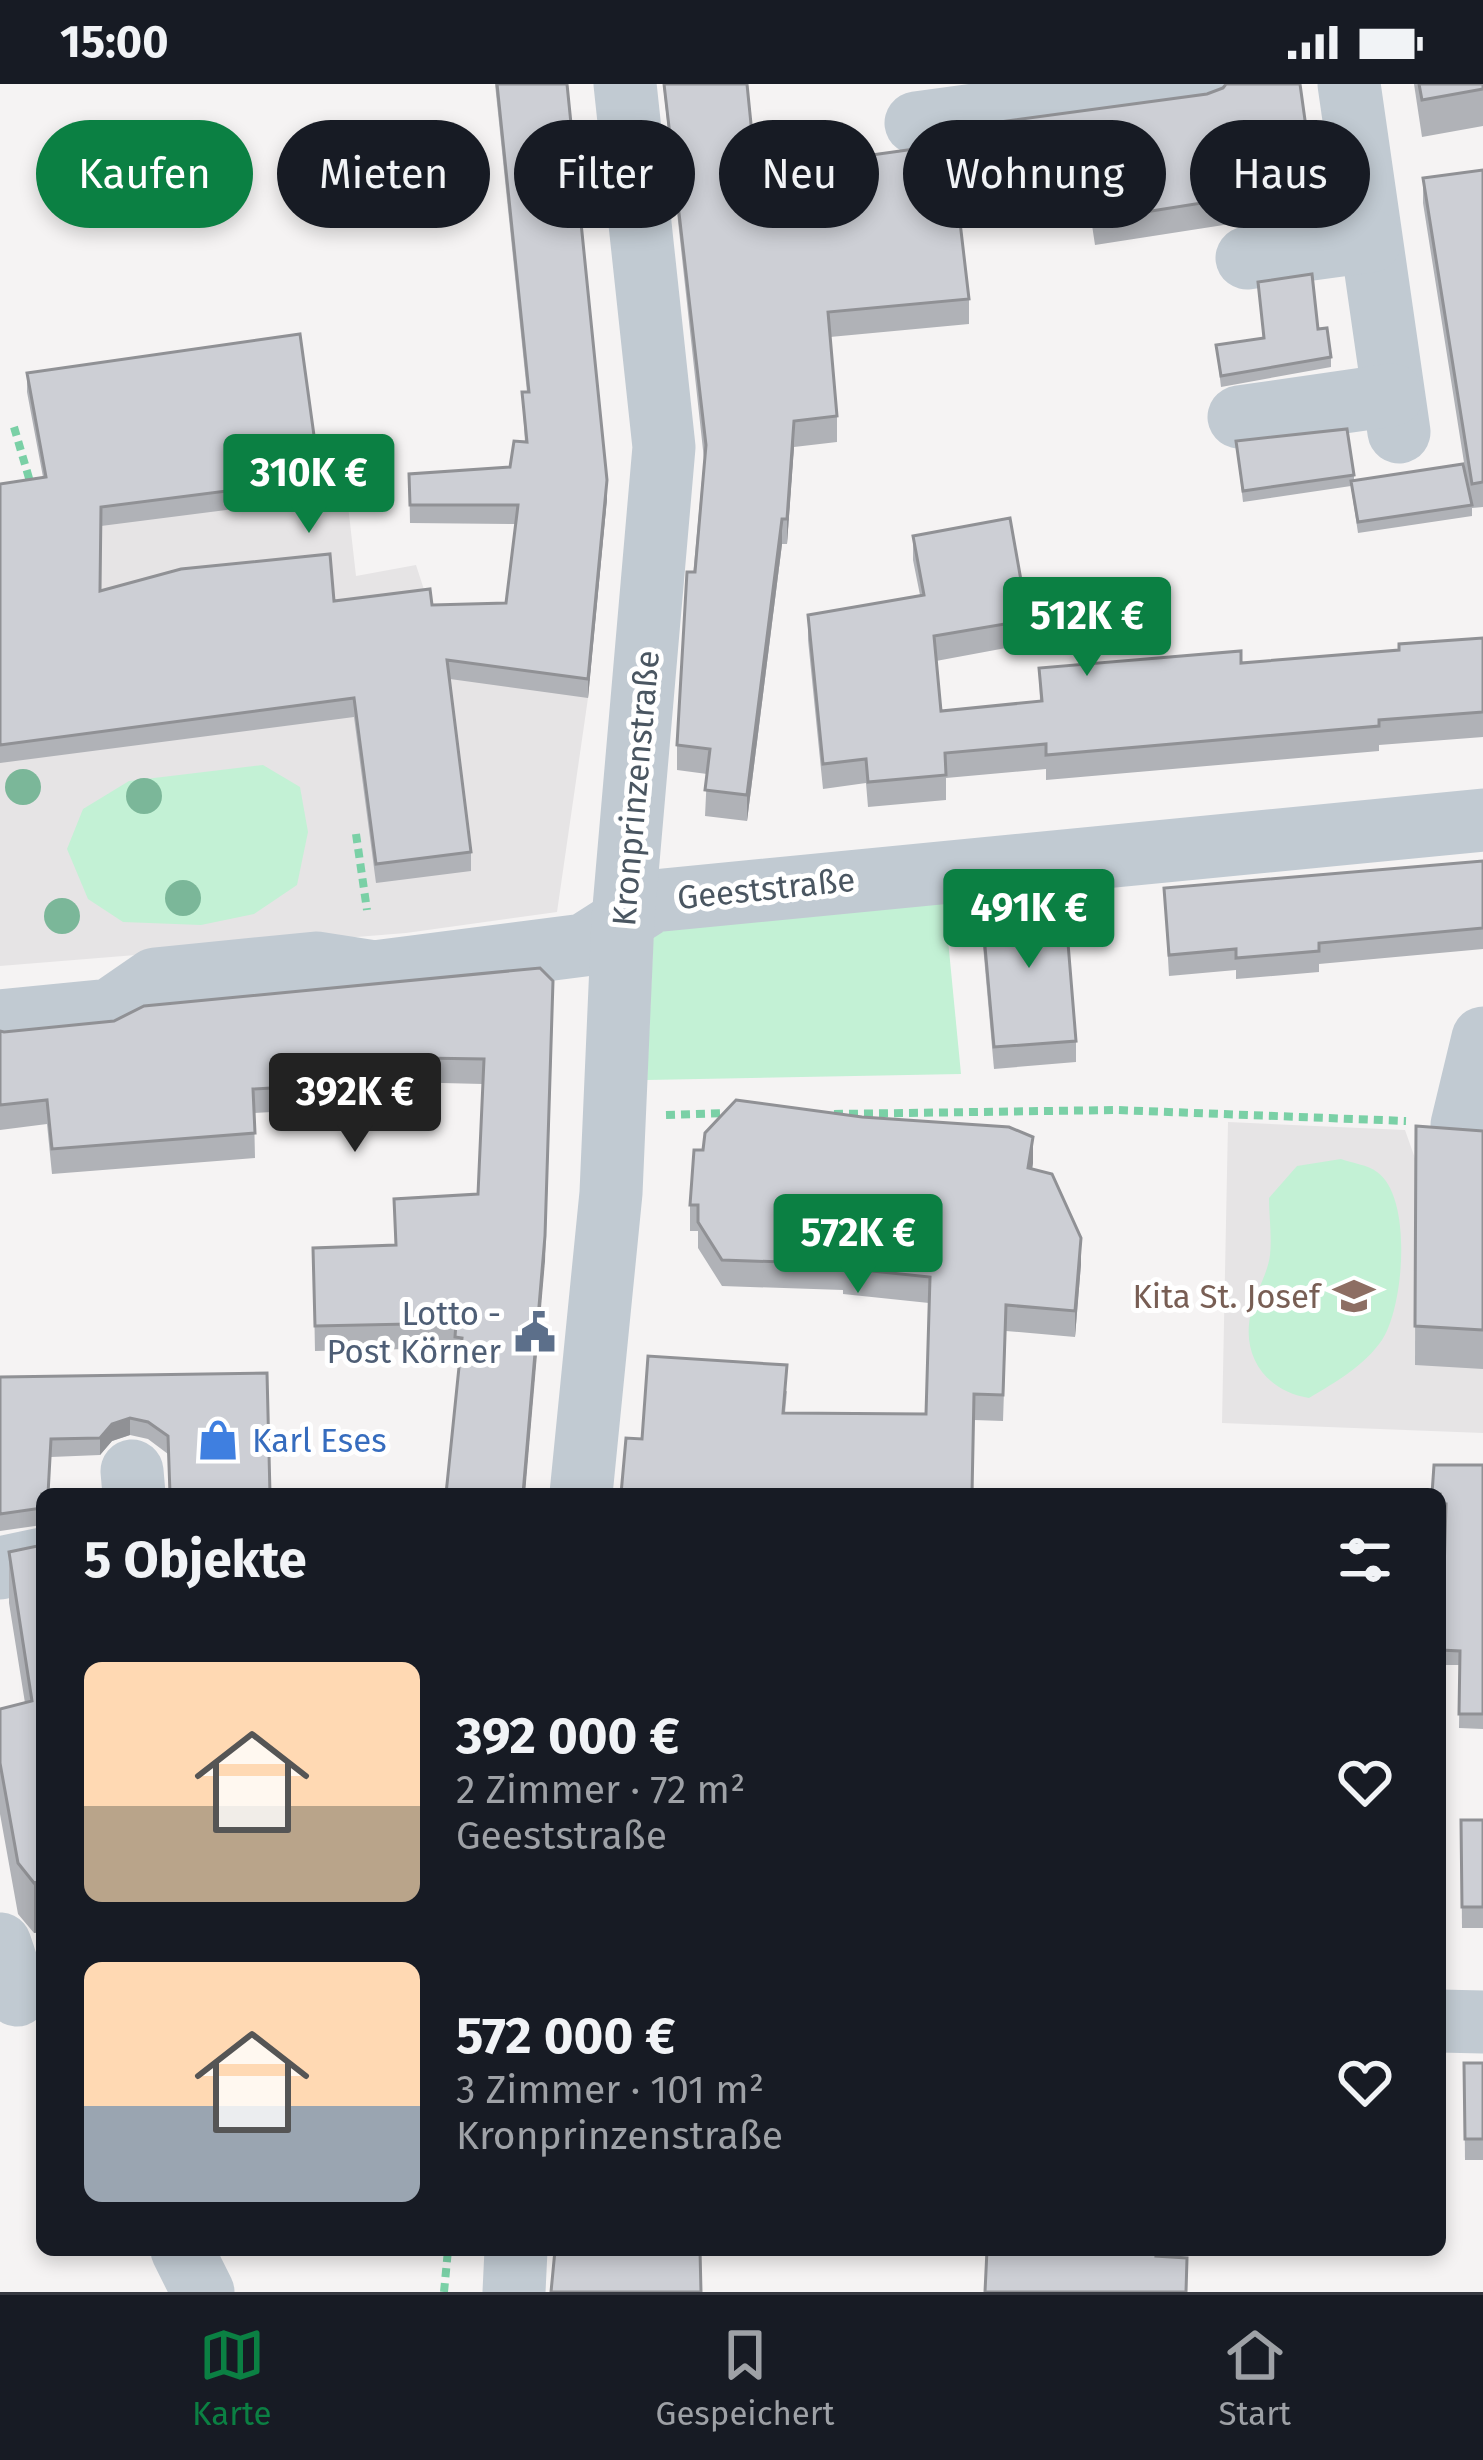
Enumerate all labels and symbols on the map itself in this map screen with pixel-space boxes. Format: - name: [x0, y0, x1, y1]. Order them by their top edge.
- pin: 310K €: [211, 434, 407, 536]
- pin: 512K €: [989, 577, 1185, 679]
- street label: Kronprinzenstraße: [604, 649, 668, 928]
- street label: Geeststraße: [675, 860, 857, 918]
- pin: 491K €: [931, 869, 1127, 971]
- pin: 392K €: [257, 1053, 453, 1155]
- pin: 572K €: [760, 1194, 956, 1296]
- school or university icon: Kita St. Josef: [1331, 1273, 1377, 1319]
- place label: Kita St. Josef: [1132, 1277, 1323, 1317]
- place label: Lotto - Post Körner: [326, 1294, 501, 1372]
- public building icon: Lotto - Post Körner: [512, 1309, 558, 1355]
- shop icon: Karl Eses: [195, 1417, 241, 1463]
- place label: Karl Eses: [252, 1421, 387, 1461]

